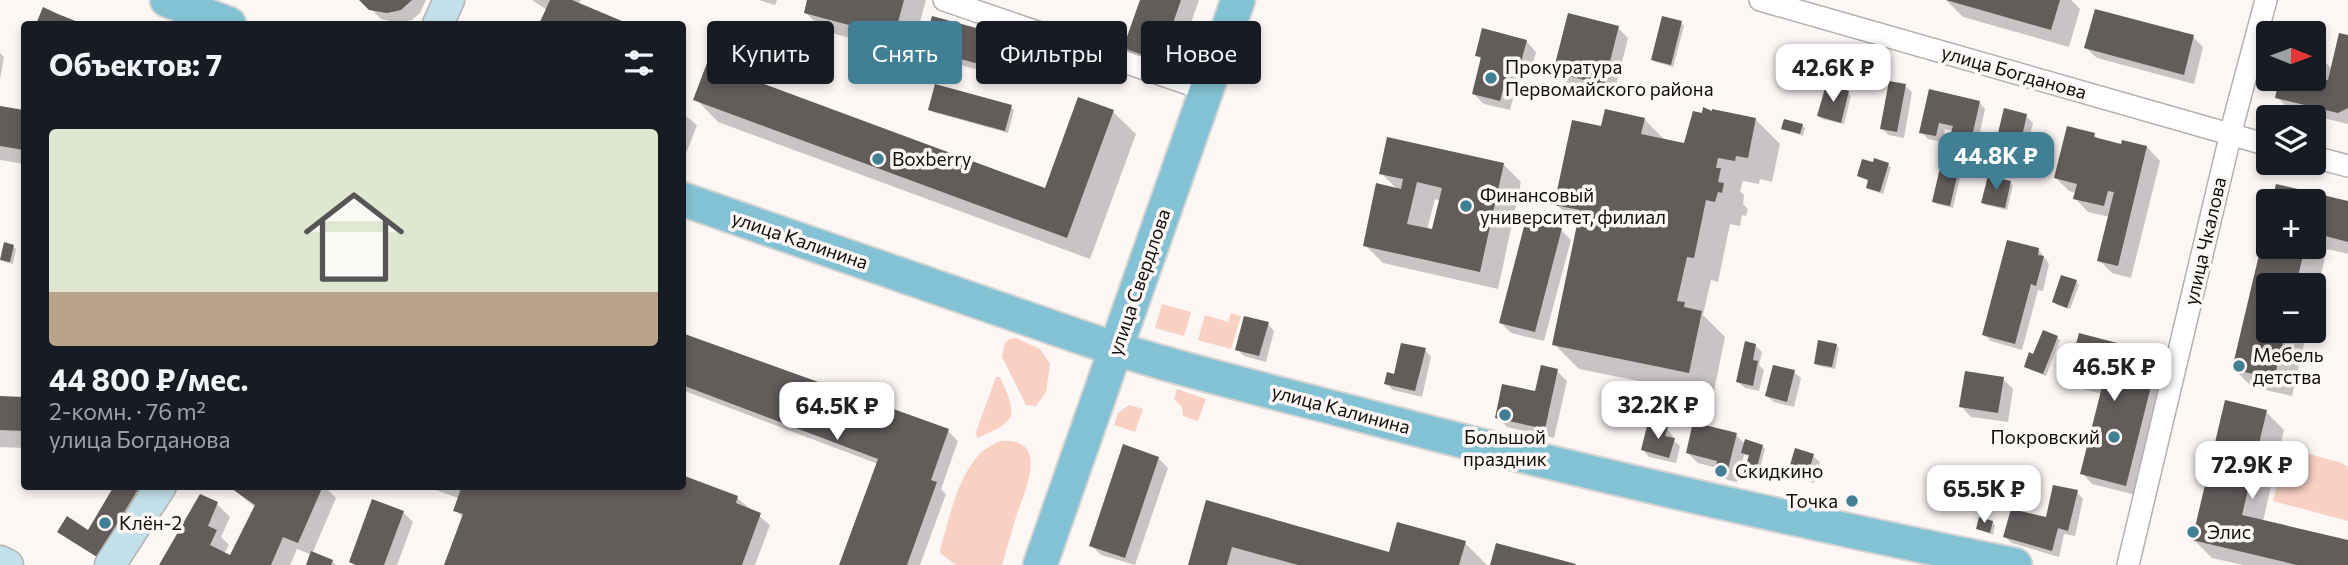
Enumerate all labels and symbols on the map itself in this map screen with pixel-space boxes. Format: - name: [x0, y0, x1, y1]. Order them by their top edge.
- north arrow: [2256, 21, 2326, 91]
- street label: улица Богданова: [1939, 40, 2089, 103]
- pin: 42.6K ₽: [1768, 44, 1898, 104]
- place label: Прокуратура Первомайского района: [1505, 55, 1714, 100]
- marker: Прокуратура Первомайского района: [1483, 70, 1499, 86]
- pin: 44.8K ₽: [1931, 132, 2061, 192]
- place label: Boxberry: [892, 147, 972, 170]
- marker: Boxberry: [870, 151, 886, 167]
- street label: улица Чкалова: [2179, 175, 2230, 307]
- place label: Финансовый университет, филиал: [1480, 183, 1666, 228]
- marker: Финансовый университет, филиал: [1458, 198, 1474, 214]
- street label: улица Калинина: [729, 205, 871, 274]
- street label: улица Свердлова: [1103, 205, 1174, 358]
- place label: Мебель детства: [2253, 343, 2324, 388]
- pin: 46.5K ₽: [2049, 344, 2179, 403]
- marker: Мебель детства: [2231, 358, 2247, 374]
- street label: улица Калинина: [1269, 379, 1413, 438]
- pin: 64.5K ₽: [772, 382, 902, 442]
- pin: 32.2K ₽: [1593, 382, 1723, 441]
- marker: Большой праздник: [1497, 407, 1513, 423]
- place label: Большой праздник: [1463, 425, 1547, 470]
- place label: Покровский: [1990, 425, 2100, 448]
- marker: Покровский: [2106, 429, 2122, 445]
- pin: 72.9K ₽: [2187, 442, 2317, 501]
- place label: Скидкино: [1735, 459, 1823, 482]
- marker: Скидкино: [1713, 463, 1729, 479]
- pin: 65.5K ₽: [1919, 466, 2049, 525]
- place label: Точка: [1786, 489, 1838, 512]
- marker: Точка: [1844, 493, 1860, 509]
- place label: Клён-2: [119, 511, 182, 534]
- marker: Клён-2: [97, 515, 113, 531]
- place label: Элис: [2207, 520, 2251, 543]
- marker: Элис: [2185, 524, 2201, 540]

